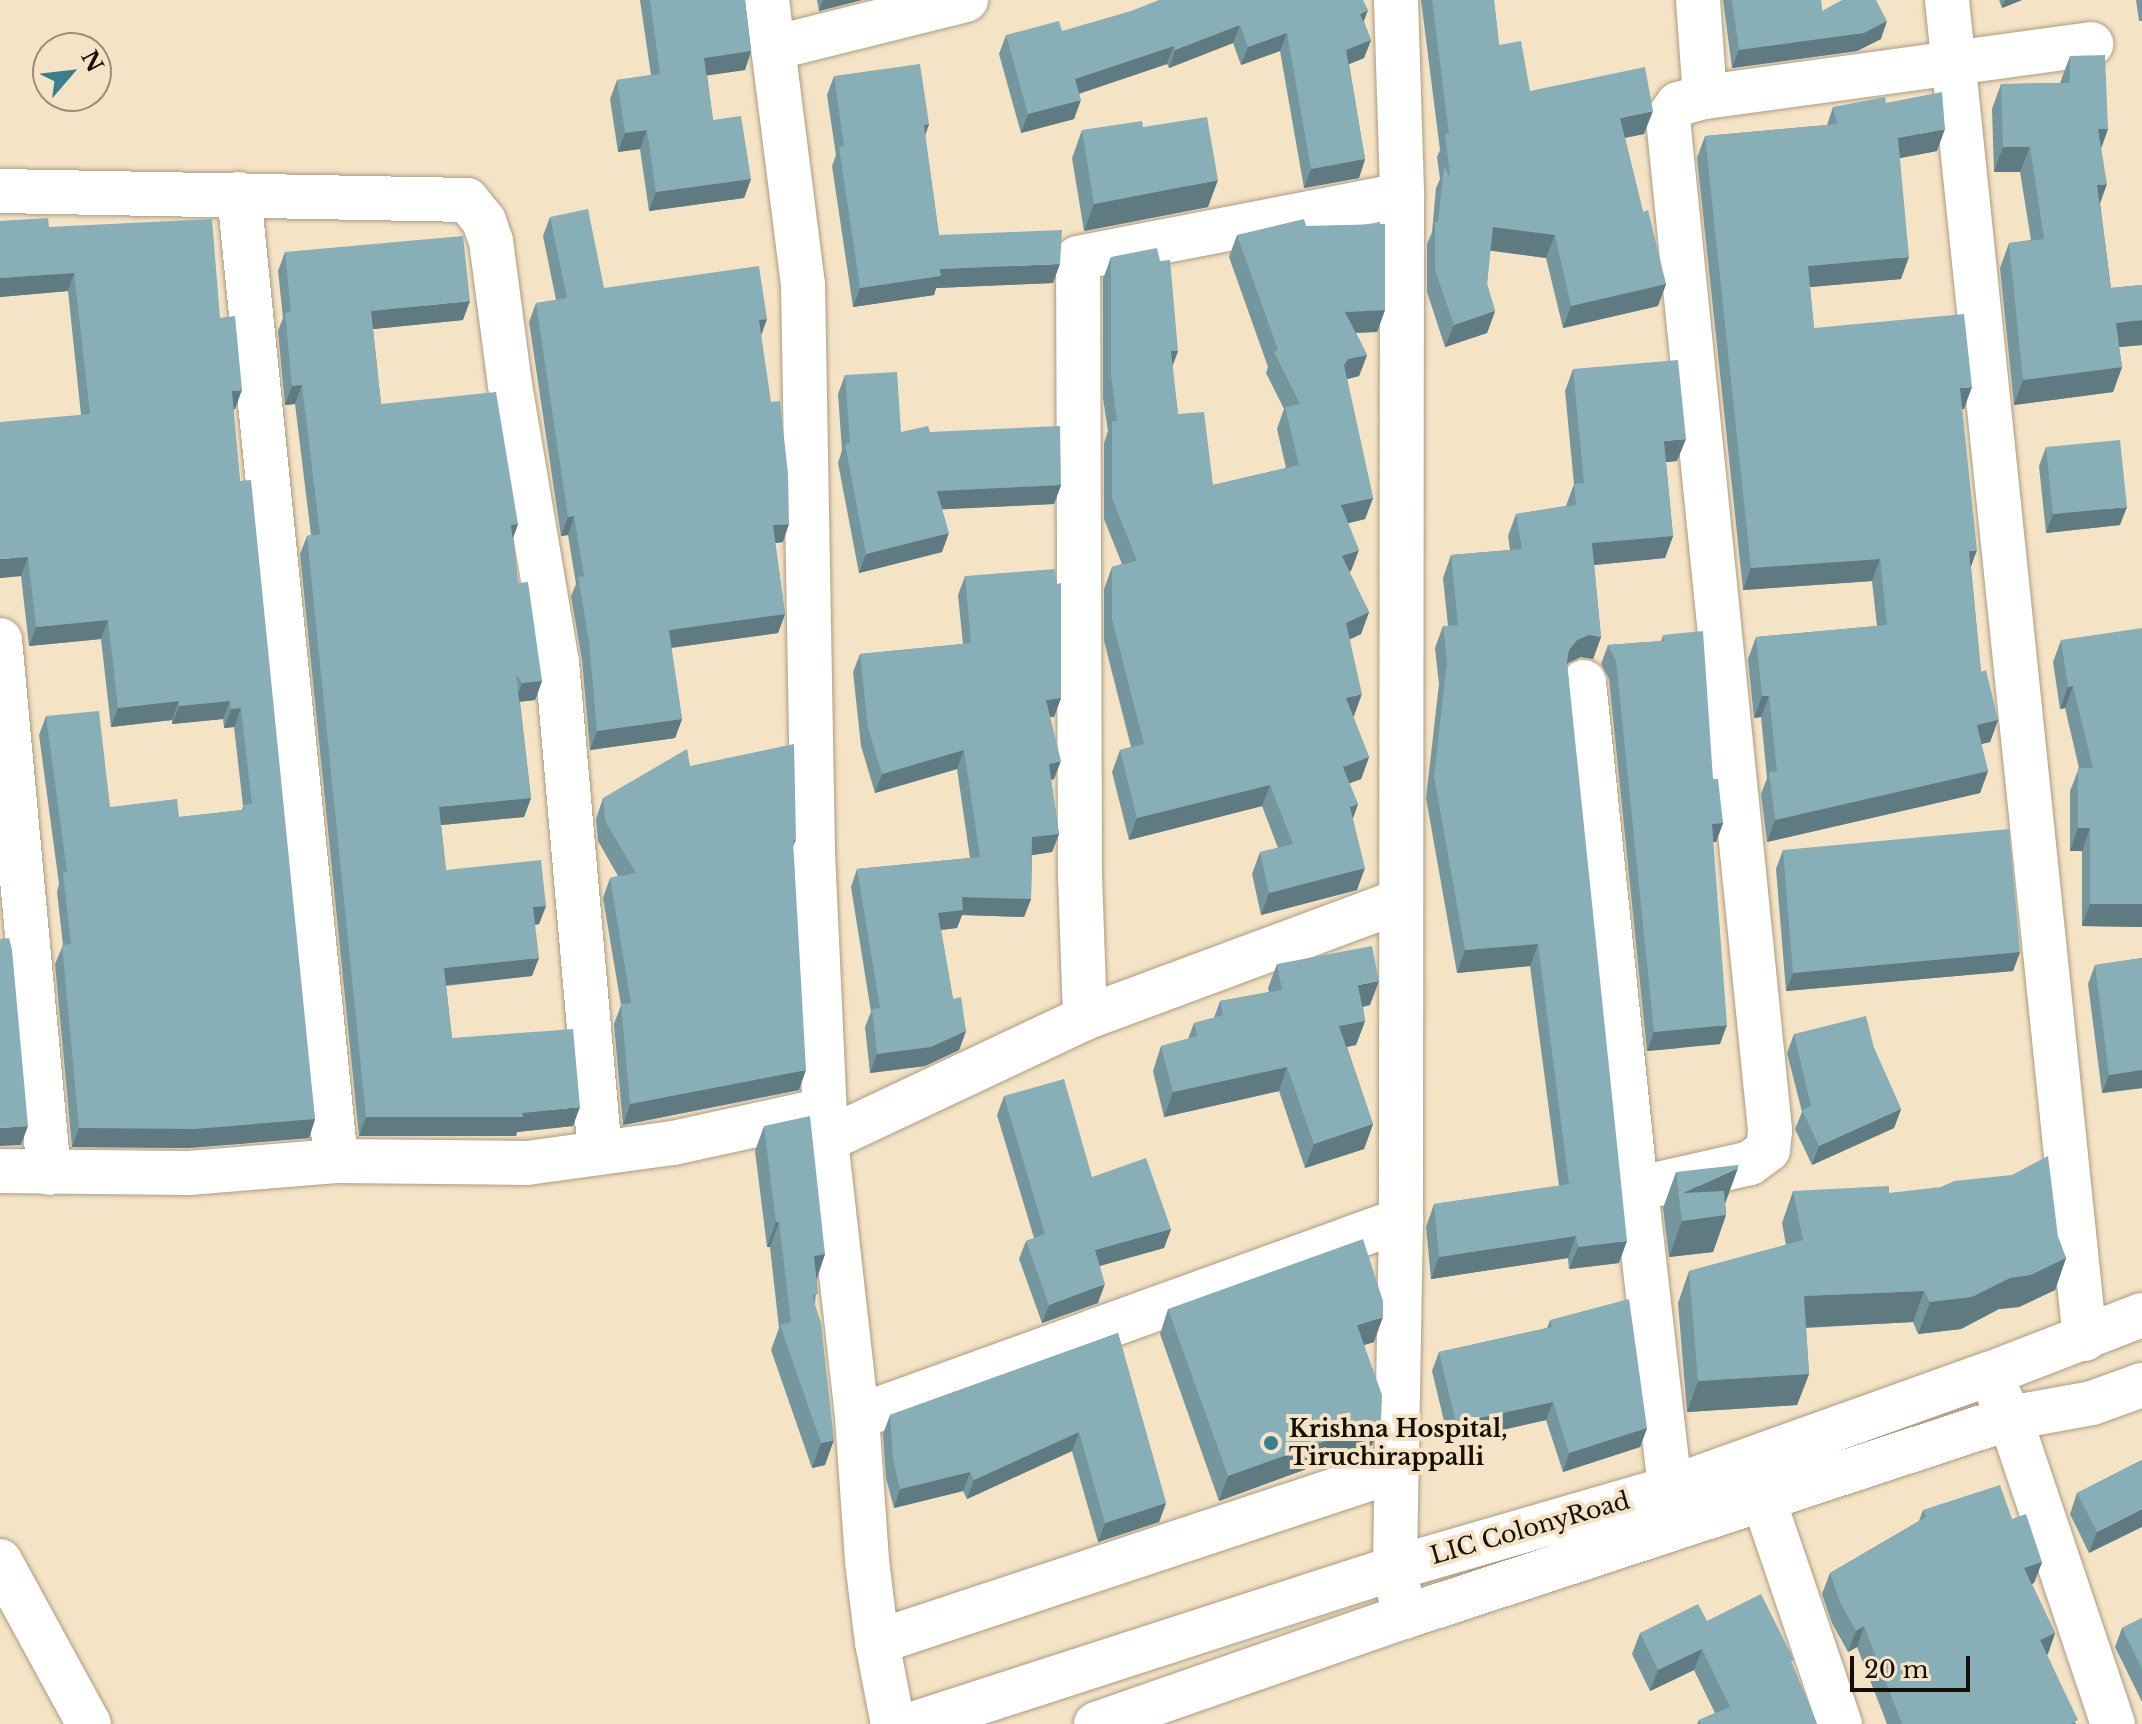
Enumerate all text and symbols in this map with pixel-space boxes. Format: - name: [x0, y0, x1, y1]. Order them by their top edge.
- north arrow: [32, 32, 112, 112]
- text: N: [75, 46, 109, 77]
- place label: Krishna Hospital, Tiruchirappalli: [1289, 1415, 1508, 1471]
- marker: Krishna Hospital, Tiruchirappalli: [1260, 1432, 1282, 1454]
- street label: LIC ColonyRoad: [1427, 1486, 1633, 1570]
- scale bar: [1854, 1640, 1974, 1690]
- text: 20 m: [1864, 1655, 1929, 1684]

